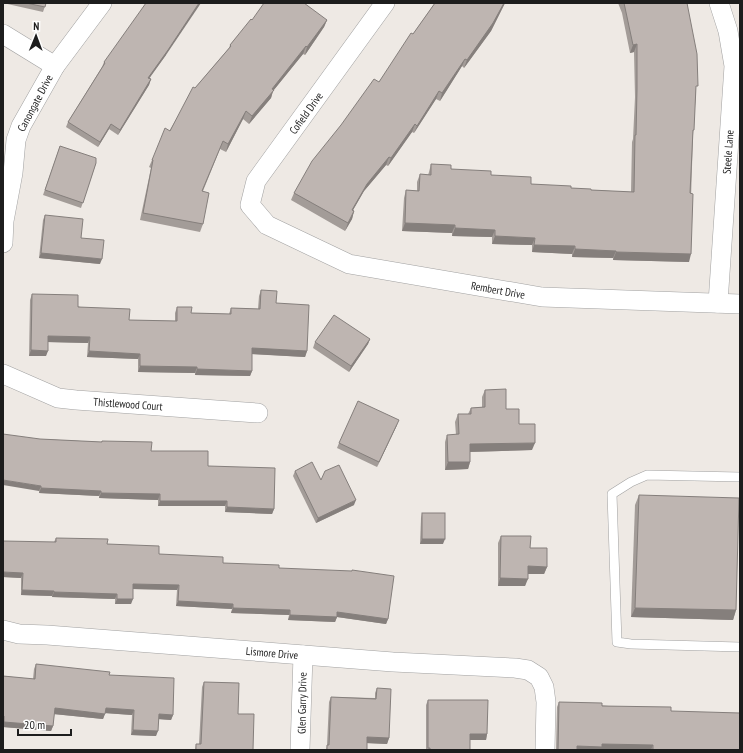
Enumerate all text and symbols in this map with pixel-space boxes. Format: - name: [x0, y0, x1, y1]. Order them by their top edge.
- north arrow: [16, 16, 56, 56]
- text: N: [33, 19, 39, 33]
- street label: Canongate Drive: [14, 72, 56, 134]
- street label: Cofield Drive: [286, 89, 326, 137]
- street label: Steele Lane: [719, 129, 737, 175]
- street label: Rembert Drive: [470, 278, 526, 302]
- street label: Thistlewood Court: [93, 395, 163, 413]
- street label: Lismore Drive: [245, 644, 299, 662]
- street label: Glen Garry Drive: [294, 672, 310, 734]
- scale bar: [18, 711, 71, 737]
- text: 20 m: [24, 717, 45, 732]

